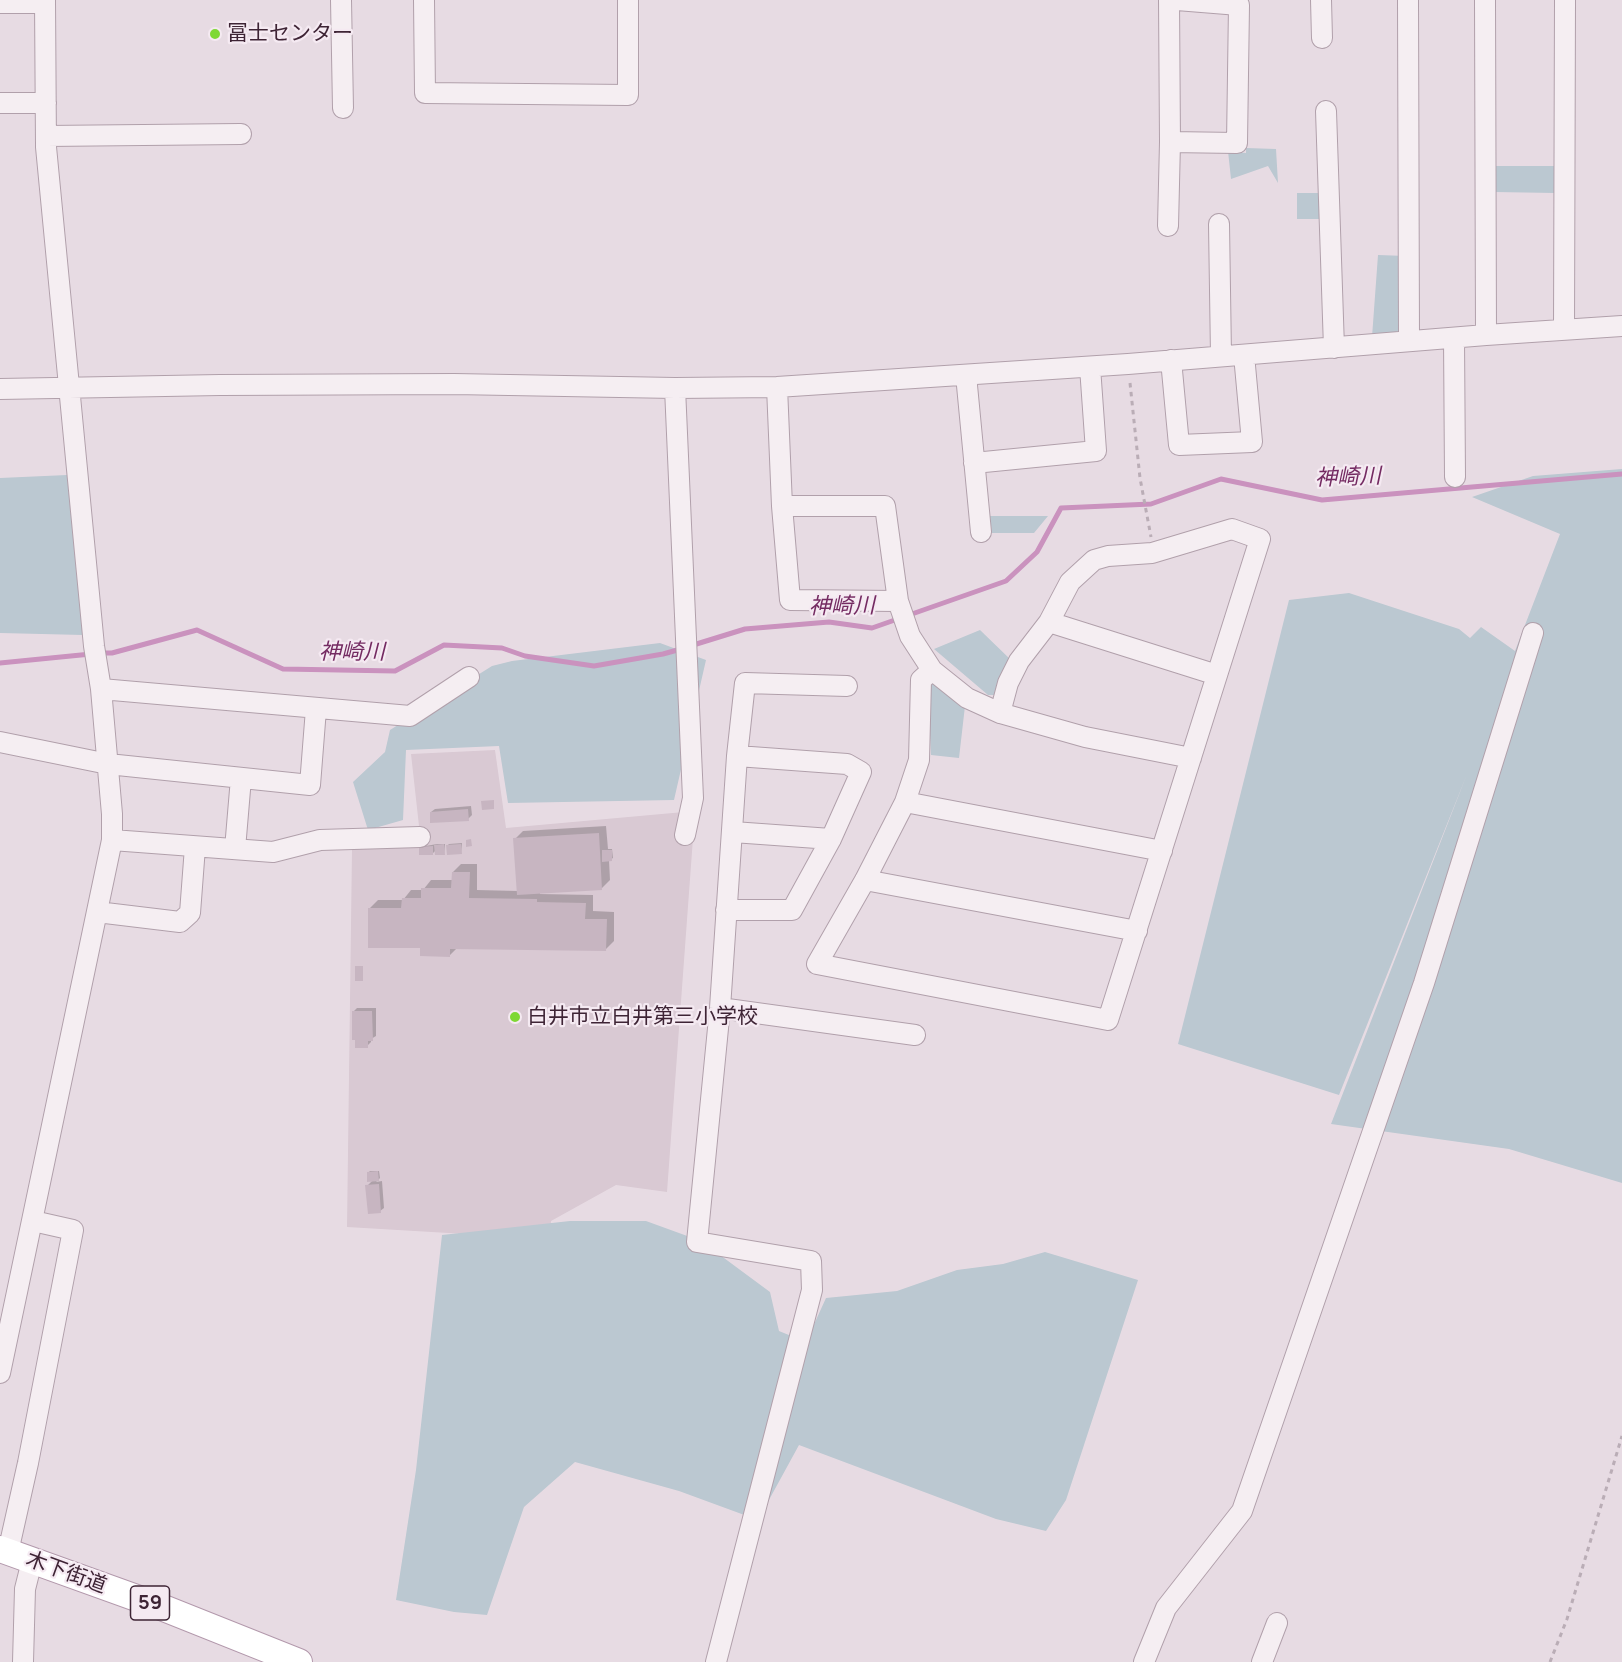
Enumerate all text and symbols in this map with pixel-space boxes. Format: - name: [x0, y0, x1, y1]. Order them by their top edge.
- place label: 冨士センター: [227, 21, 353, 47]
- marker: 冨士センター: [208, 27, 222, 41]
- water label: 神崎川: [1315, 464, 1381, 492]
- water label: 神崎川: [809, 593, 875, 621]
- water label: 神崎川: [319, 640, 385, 666]
- place label: 白井市立白井第三小学校: [527, 1004, 758, 1030]
- marker: 白井市立白井第三小学校: [508, 1010, 522, 1024]
- street label: 木下街道: [22, 1547, 110, 1599]
- road number: 59: [130, 1586, 170, 1620]

